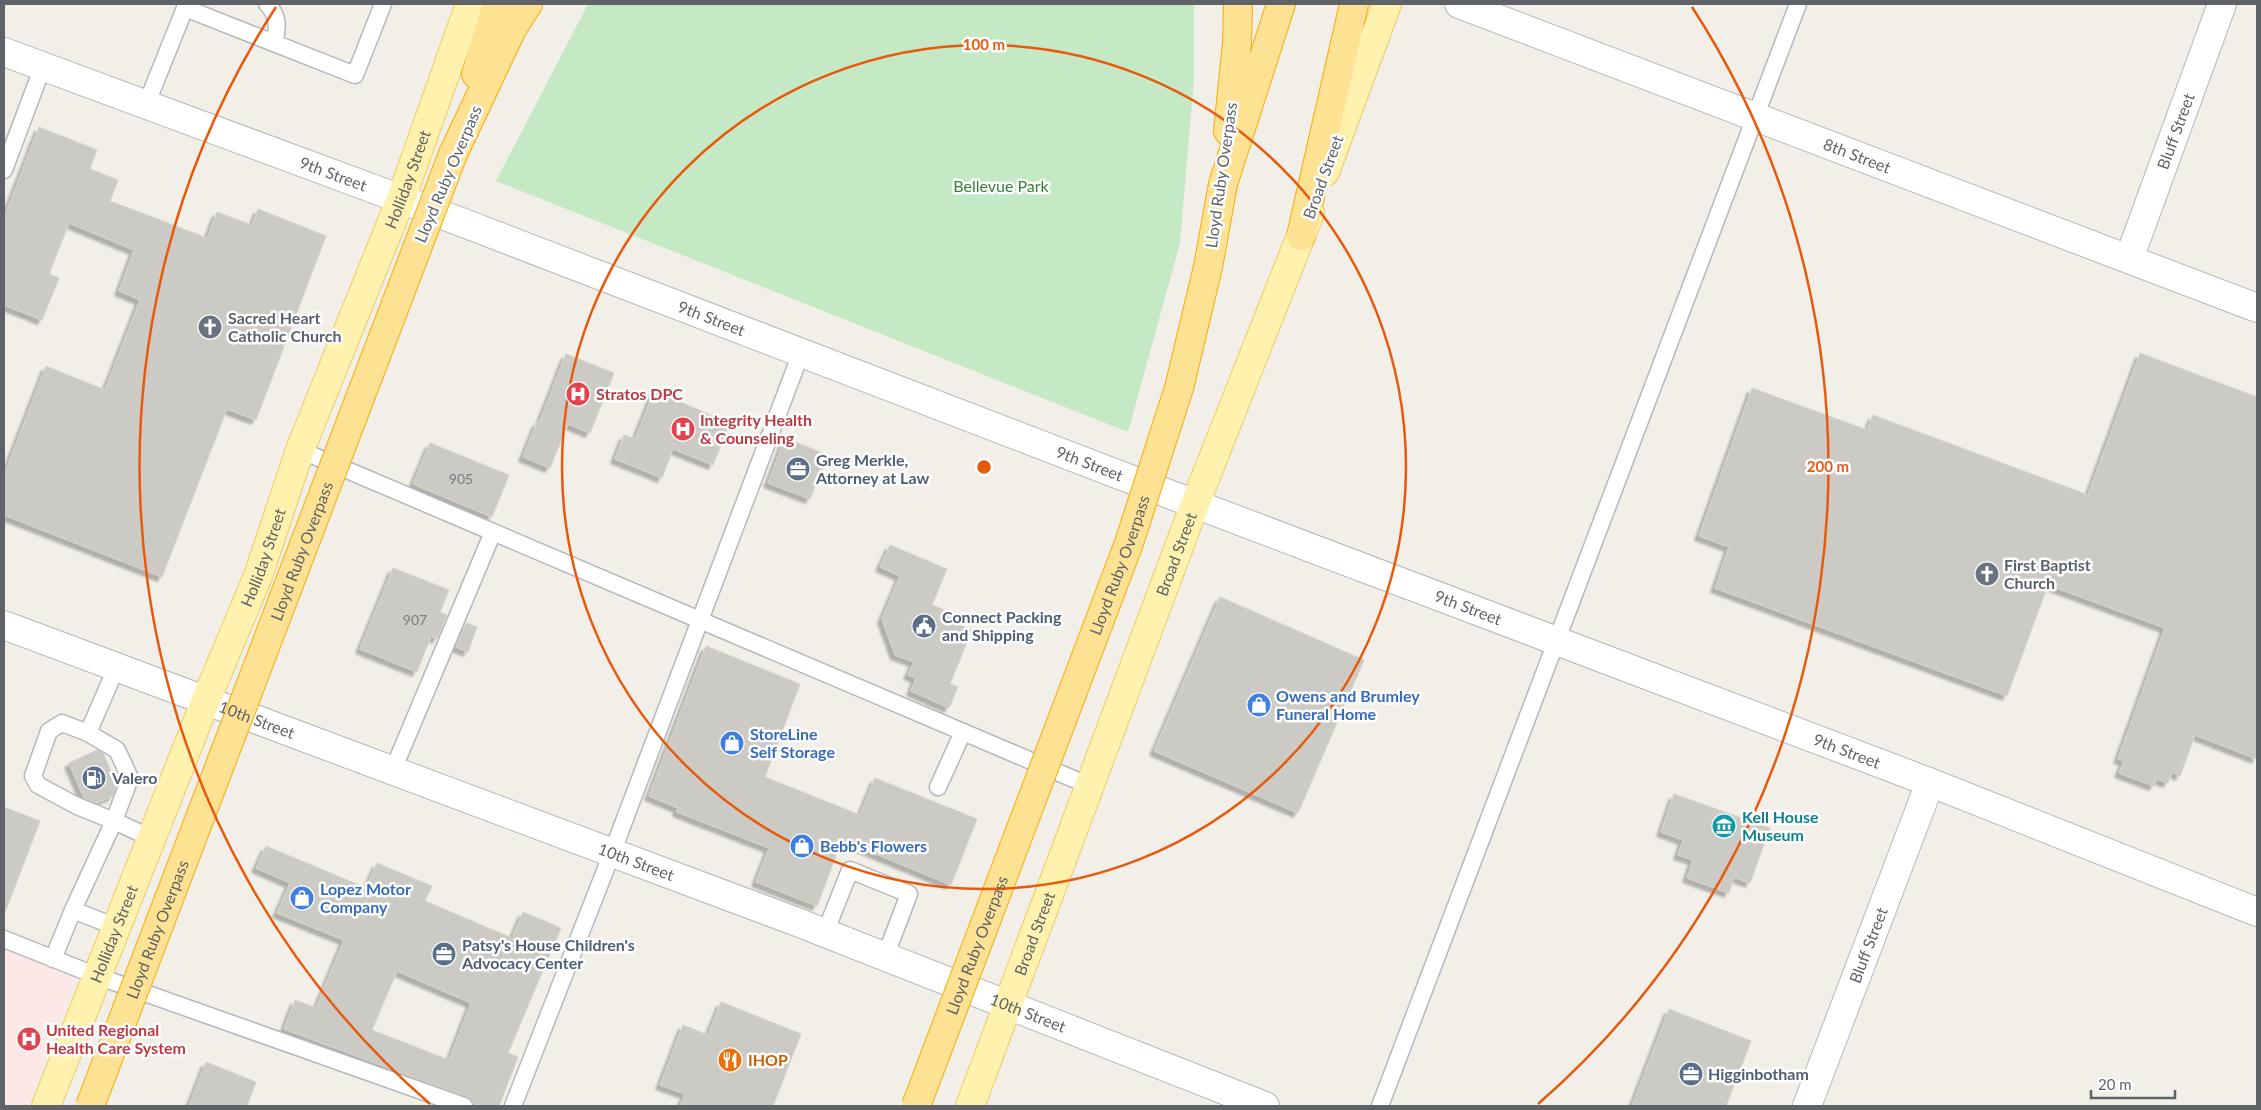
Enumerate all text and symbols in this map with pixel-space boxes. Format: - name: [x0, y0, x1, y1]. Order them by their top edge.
- text: 100 m: [963, 35, 1005, 53]
- street label: Bluff Street: [2153, 90, 2198, 172]
- street label: Lloyd Ruby Overpass: [1201, 101, 1240, 249]
- street label: Lloyd Ruby Overpass: [410, 102, 485, 245]
- street label: Holliday Street: [380, 127, 434, 231]
- street label: Broad Street: [1299, 132, 1347, 221]
- street label: 8th Street: [1821, 134, 1894, 177]
- street label: 9th Street: [297, 152, 370, 195]
- park label: Bellevue Park: [953, 176, 1050, 195]
- street label: 9th Street: [676, 296, 748, 339]
- place label: Sacred Heart Catholic Church: [228, 308, 342, 345]
- church icon: Sacred Heart Catholic Church: [197, 314, 223, 340]
- hospital icon: Stratos DPC: [565, 381, 591, 407]
- place label: Stratos DPC: [596, 384, 683, 403]
- place label: Integrity Health & Counseling: [700, 410, 812, 447]
- hospital icon: Integrity Health & Counseling: [670, 416, 696, 442]
- street label: 9th Street: [1054, 442, 1126, 485]
- place label: Greg Merkle, Attorney at Law: [815, 450, 929, 487]
- office icon: Greg Merkle, Attorney at Law: [785, 456, 811, 482]
- text: 200 m: [1807, 457, 1849, 475]
- centre of rings: [975, 458, 993, 476]
- house number: 905: [449, 470, 473, 487]
- street label: Lloyd Ruby Overpass: [266, 479, 336, 623]
- street label: Lloyd Ruby Overpass: [1085, 493, 1153, 637]
- street label: Holliday Street: [236, 505, 289, 609]
- street label: Broad Street: [1151, 509, 1200, 599]
- place label: First Baptist Church: [2004, 555, 2091, 592]
- church icon: First Baptist Church: [1974, 561, 2000, 587]
- street label: 9th Street: [1432, 586, 1505, 628]
- place label: Connect Packing and Shipping: [942, 607, 1062, 644]
- house number: 907: [403, 611, 427, 628]
- public building icon: Connect Packing and Shipping: [911, 613, 937, 639]
- place label: Owens and Brumley Funeral Home: [1276, 686, 1420, 723]
- shop icon: Owens and Brumley Funeral Home: [1246, 692, 1272, 718]
- street label: 10th Street: [216, 696, 298, 742]
- place label: StoreLine Self Storage: [750, 724, 835, 761]
- street label: 9th Street: [1811, 729, 1884, 772]
- shop icon: StoreLine Self Storage: [719, 730, 745, 756]
- fuel station icon: Valero: [81, 765, 107, 791]
- place label: Valero: [111, 768, 157, 787]
- place label: Kell House Museum: [1742, 807, 1819, 844]
- museum icon: Kell House Museum: [1711, 813, 1737, 839]
- shop icon: Bebb's Flowers: [789, 833, 815, 859]
- place label: Bebb's Flowers: [820, 836, 927, 855]
- street label: 10th Street: [596, 838, 677, 884]
- street label: Lloyd Ruby Overpass: [122, 857, 192, 1001]
- street label: Lloyd Ruby Overpass: [941, 873, 1011, 1017]
- place label: Lopez Motor Company: [320, 879, 411, 916]
- street label: Holliday Street: [86, 882, 141, 985]
- shop icon: Lopez Motor Company: [289, 885, 315, 911]
- street label: Broad Street: [1010, 889, 1058, 978]
- street label: Bluff Street: [1845, 904, 1891, 986]
- place label: Patsy's House Children's Advocacy Center: [461, 935, 635, 972]
- office icon: Patsy's House Children's Advocacy Center: [431, 941, 457, 967]
- street label: 10th Street: [988, 989, 1069, 1036]
- place label: United Regional Health Care System: [46, 1020, 186, 1057]
- hospital icon: United Regional Health Care System: [16, 1026, 42, 1052]
- restaurant icon: IHOP: [717, 1047, 743, 1073]
- place label: IHOP: [748, 1050, 788, 1069]
- office icon: Higginbotham: [1678, 1061, 1704, 1087]
- place label: Higginbotham: [1708, 1064, 1809, 1083]
- scale bar: [2091, 1068, 2175, 1100]
- text: 20 m: [2098, 1075, 2132, 1093]

